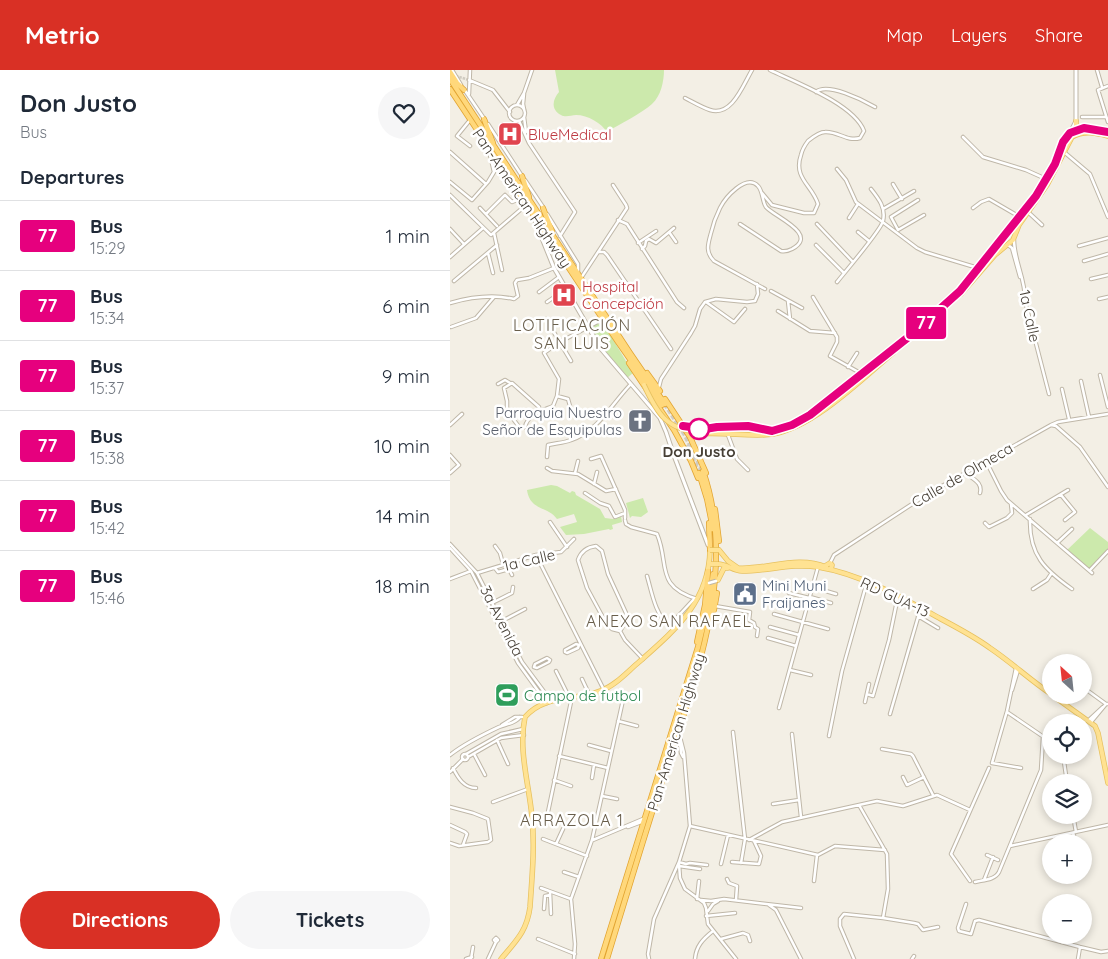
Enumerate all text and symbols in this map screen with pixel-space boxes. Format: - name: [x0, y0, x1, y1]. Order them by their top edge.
- text: Metrio: [25, 20, 100, 50]
- text: Map: [886, 24, 923, 47]
- text: Layers: [951, 24, 1007, 47]
- text: Share: [1035, 24, 1083, 47]
- button: heart: [378, 87, 430, 139]
- text: Don Justo: [20, 88, 137, 118]
- hospital icon: BlueMedical: [497, 121, 523, 147]
- text: Bus: [20, 122, 47, 142]
- street label: Pan-American Highway: [468, 125, 576, 271]
- place label: BlueMedical: [528, 125, 612, 144]
- text: Departures: [20, 165, 124, 189]
- text: Bus: [90, 214, 123, 238]
- text: 77: [38, 224, 57, 247]
- text: 1 min: [385, 224, 430, 248]
- text: 15:29: [90, 238, 125, 258]
- place label: Hospital Concepción: [582, 277, 664, 313]
- hospital icon: Hospital Concepción: [551, 282, 577, 308]
- text: Bus: [90, 284, 123, 308]
- street label: 1a Calle: [1015, 288, 1045, 344]
- text: 77: [38, 294, 57, 317]
- text: 6 min: [382, 294, 430, 318]
- line badge: 77: [904, 307, 948, 339]
- text: 15:34: [90, 308, 124, 328]
- text: 77: [916, 311, 936, 334]
- district label: LOTIFICACIÓN SAN LUIS: [513, 315, 631, 353]
- text: Bus: [90, 354, 123, 378]
- text: 77: [38, 364, 57, 387]
- text: 9 min: [382, 364, 430, 388]
- text: 15:37: [90, 378, 124, 398]
- place label: Parroquia Nuestro Señor de Esquipulas: [482, 403, 622, 439]
- church icon: Parroquia Nuestro Señor de Esquipulas: [627, 408, 653, 434]
- marker: Don Justo: [688, 418, 710, 440]
- text: Bus: [90, 424, 123, 448]
- text: 77: [38, 434, 57, 457]
- text: 10 min: [374, 434, 430, 458]
- street label: Calle de Olmeca: [908, 438, 1016, 512]
- place label: Don Justo: [662, 442, 736, 461]
- text: 15:38: [90, 448, 125, 468]
- text: Bus: [90, 494, 123, 518]
- text: 77: [38, 504, 57, 527]
- text: 14 min: [376, 504, 430, 528]
- text: 15:42: [90, 518, 125, 538]
- street label: 1a Calle: [501, 545, 557, 575]
- text: Bus: [90, 564, 123, 588]
- street label: RD GUA-13: [857, 573, 933, 621]
- text: 77: [38, 574, 57, 597]
- text: 18 min: [375, 574, 430, 598]
- place label: Mini Muni Fraijanes: [762, 576, 826, 612]
- public building icon: Mini Muni Fraijanes: [732, 581, 758, 607]
- street label: 3a Avenida: [476, 583, 528, 659]
- text: 15:46: [90, 588, 125, 608]
- district label: ANEXO SAN RAFAEL: [586, 611, 752, 631]
- street label: Pan-American Highway: [643, 651, 709, 813]
- north arrow: [1042, 654, 1092, 704]
- map controls: [1042, 654, 1092, 944]
- sports icon: Campo de futbol: [494, 682, 520, 708]
- place label: Campo de futbol: [524, 686, 641, 705]
- button: locate: [1042, 714, 1092, 764]
- button: layers: [1042, 774, 1092, 824]
- district label: ARRAZOLA 1: [520, 810, 624, 830]
- button: +: [1042, 834, 1092, 884]
- button: Directions: [20, 891, 220, 949]
- button: Tickets: [230, 891, 430, 949]
- button: −: [1042, 894, 1092, 944]

